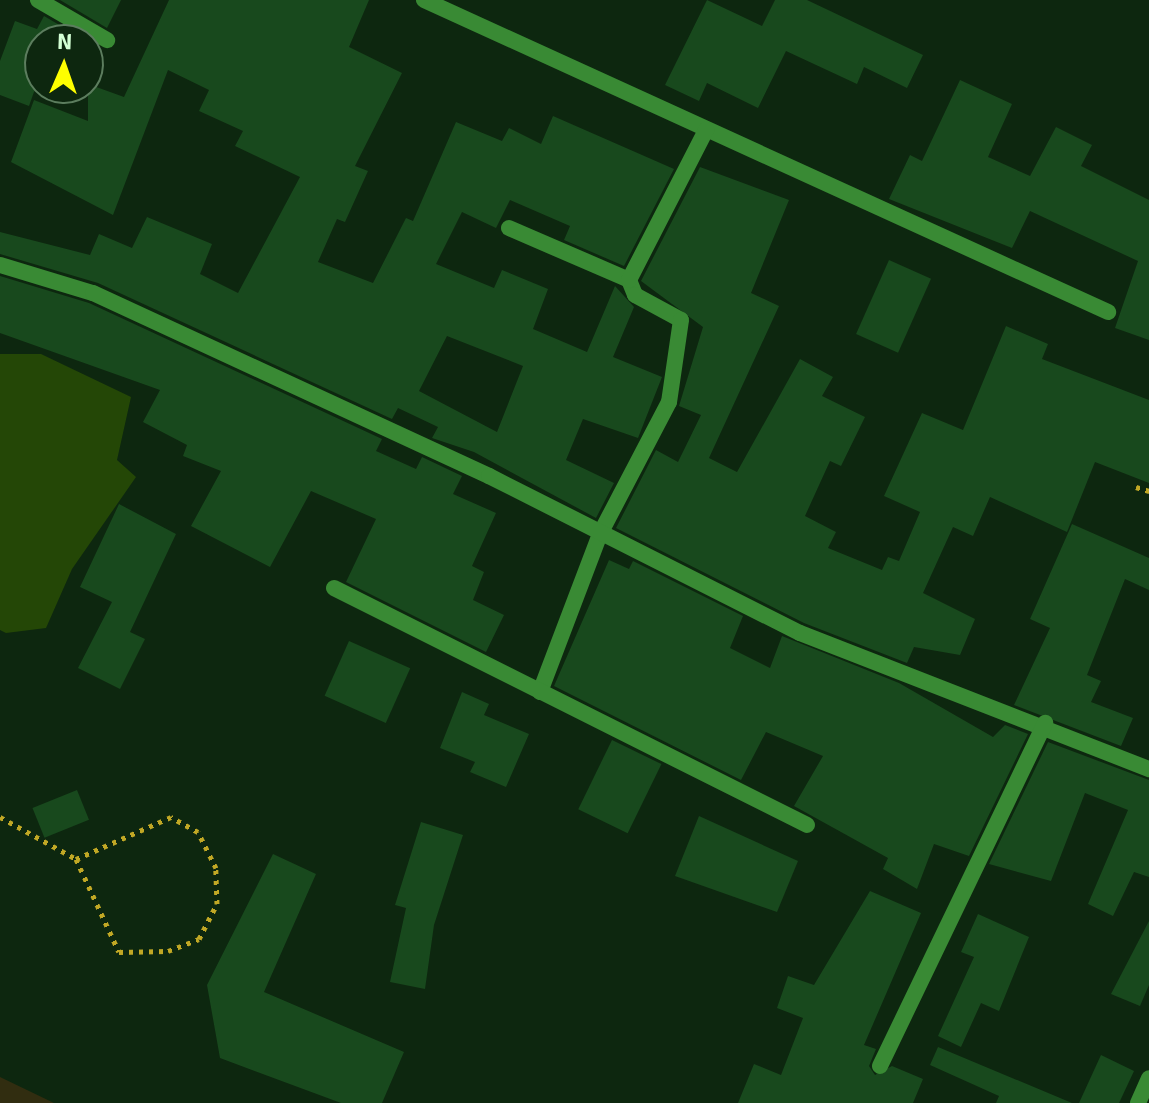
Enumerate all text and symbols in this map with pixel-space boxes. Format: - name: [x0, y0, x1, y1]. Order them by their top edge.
- north arrow: [24, 24, 104, 104]
- text: N: [57, 28, 73, 55]

